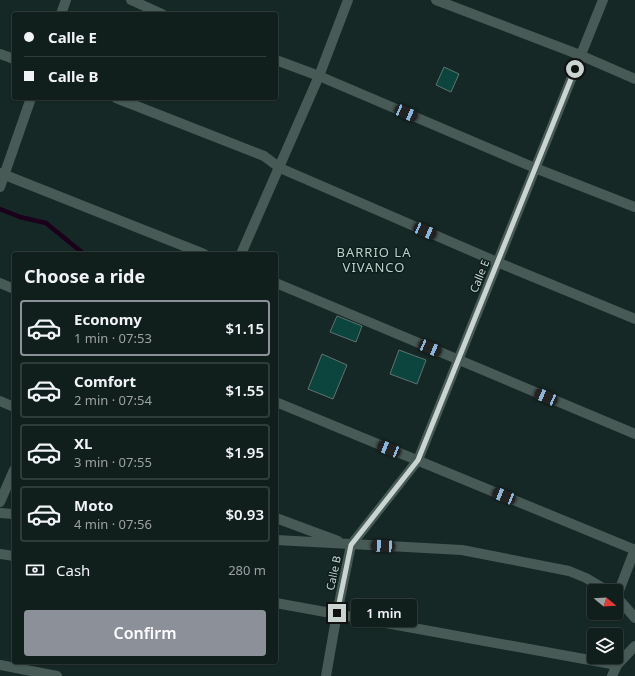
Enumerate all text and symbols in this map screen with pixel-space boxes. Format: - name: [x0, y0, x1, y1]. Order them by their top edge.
- text: Calle E: [48, 27, 97, 47]
- route start: [566, 60, 584, 78]
- text: Calle B: [48, 66, 98, 86]
- car: [393, 103, 419, 123]
- car: [412, 221, 438, 241]
- district label: BARRIO LA VIVANCO: [337, 243, 412, 276]
- street label: Calle E: [466, 257, 492, 295]
- text: Choose a ride: [24, 264, 145, 288]
- text: Economy: [74, 309, 142, 329]
- icon: car: [26, 310, 62, 346]
- text: $1.15: [226, 318, 264, 338]
- text: 1 min · 07:53: [74, 329, 152, 347]
- car: [417, 338, 443, 358]
- text: Comfort: [74, 371, 136, 391]
- icon: car: [26, 372, 62, 408]
- text: $1.55: [226, 380, 264, 400]
- car: [533, 387, 559, 407]
- text: 2 min · 07:54: [74, 391, 152, 409]
- text: XL: [74, 433, 92, 453]
- icon: car: [26, 434, 62, 470]
- car: [376, 439, 402, 459]
- text: $1.95: [226, 442, 264, 462]
- text: 3 min · 07:55: [74, 453, 152, 471]
- car: [491, 486, 517, 506]
- text: Moto: [74, 495, 113, 515]
- icon: car: [26, 496, 62, 532]
- text: $0.93: [226, 504, 264, 524]
- text: 4 min · 07:56: [74, 515, 152, 533]
- car: [371, 539, 395, 553]
- street label: Calle B: [322, 554, 344, 592]
- icon: cash: [24, 559, 46, 581]
- text: Cash: [56, 560, 90, 580]
- text: 280 m: [228, 561, 266, 579]
- north arrow: [587, 584, 623, 620]
- map controls: [587, 584, 623, 664]
- callout: 1 min: [351, 599, 417, 627]
- route end: [328, 604, 346, 622]
- text: 1 min: [366, 604, 402, 622]
- button: Confirm: [24, 610, 266, 656]
- button: layers: [587, 628, 623, 664]

